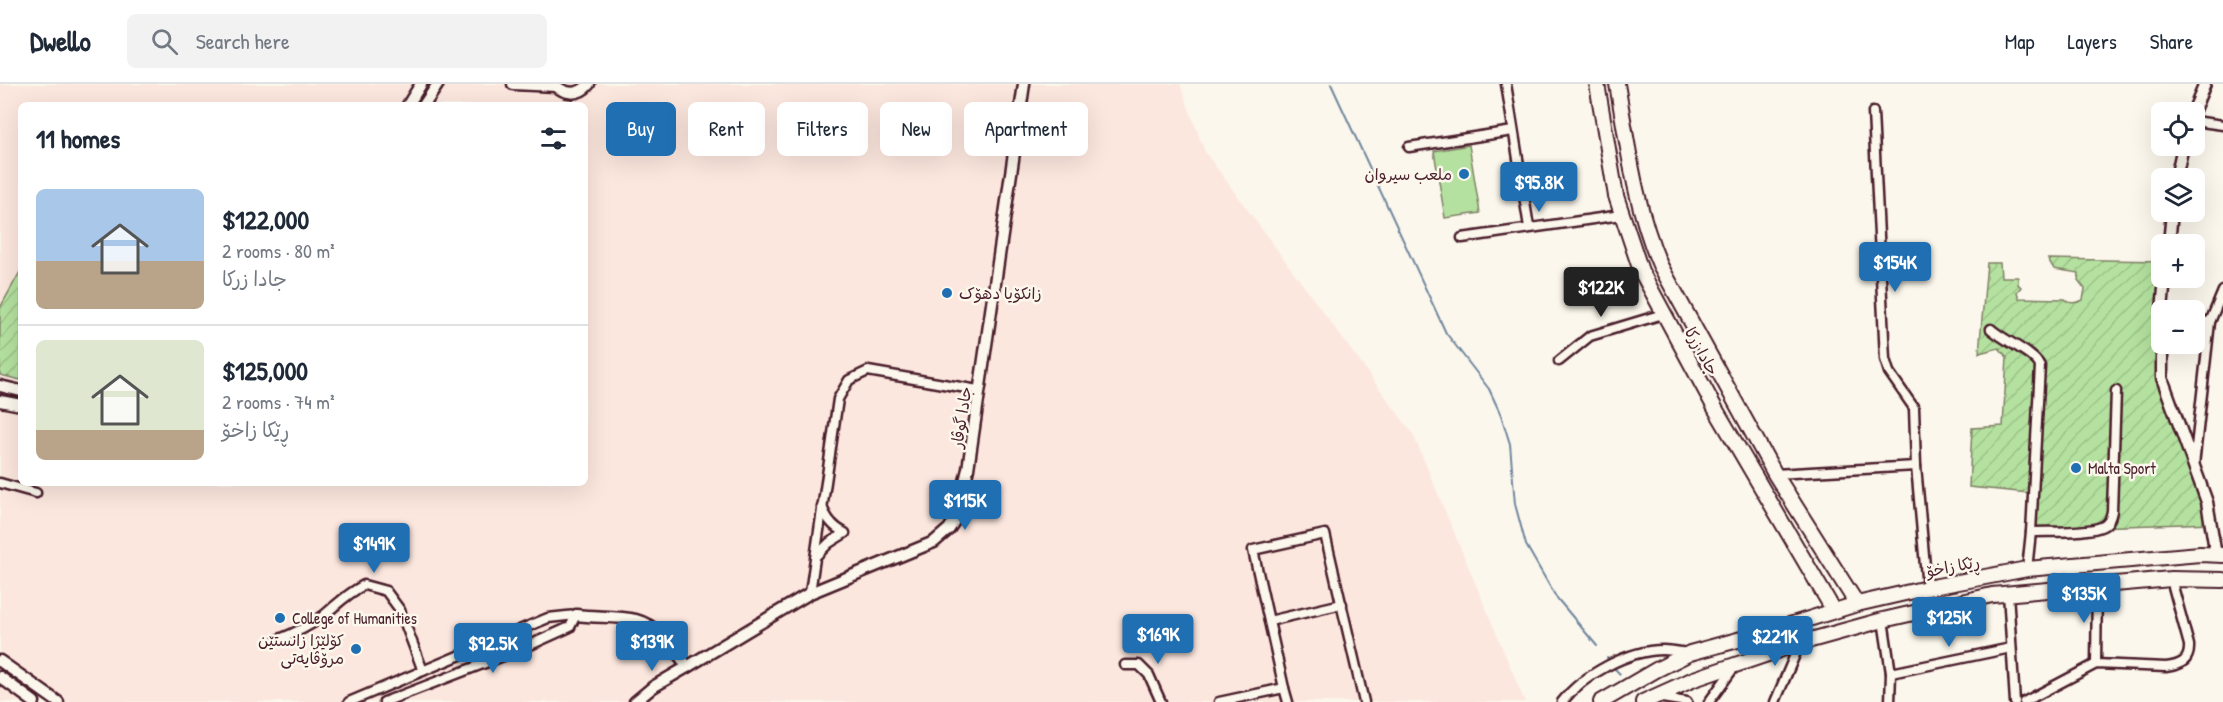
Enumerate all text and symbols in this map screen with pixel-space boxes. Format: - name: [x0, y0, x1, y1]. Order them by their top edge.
- search box: [127, 14, 547, 68]
- text: Dwello: [30, 22, 91, 60]
- icon: search: [148, 25, 181, 58]
- text: Search here: [196, 26, 290, 56]
- text: Map: [2005, 27, 2034, 56]
- text: Layers: [2067, 27, 2117, 56]
- text: Share: [2150, 27, 2193, 56]
- chip: Buy: [606, 102, 676, 156]
- chip: Rent: [688, 102, 765, 156]
- chip: Filters: [777, 102, 868, 156]
- chip: New: [880, 102, 952, 156]
- chip: Apartment: [964, 102, 1088, 156]
- map controls: [2151, 102, 2205, 354]
- button: locate: [2151, 102, 2205, 156]
- text: 11 homes: [36, 121, 120, 156]
- icon: filters: [537, 122, 570, 155]
- pin: $95.8K: [1490, 162, 1588, 213]
- place label: ملعب سيروان: [1364, 163, 1452, 185]
- marker: ملعب سيروان: [1457, 167, 1471, 181]
- text: $95.8K: [1514, 168, 1564, 195]
- button: layers: [2151, 168, 2205, 222]
- text: $122,000: [222, 202, 309, 237]
- icon: home: [84, 213, 156, 285]
- button: +: [2151, 234, 2205, 288]
- text: 2 rooms · 80 m²: [222, 237, 335, 264]
- pin: $154K: [1853, 242, 1937, 293]
- text: $154K: [1873, 248, 1917, 275]
- text: جادا زرکا: [222, 265, 287, 292]
- pin: $122K: [1559, 267, 1643, 318]
- text: $122K: [1578, 273, 1624, 300]
- place label: زانکۆیا دهۆک: [959, 282, 1042, 304]
- marker: زانکۆیا دهۆک: [940, 286, 954, 300]
- button: −: [2151, 300, 2205, 354]
- street label: جادا زرکا: [1680, 323, 1724, 379]
- text: $125,000: [222, 353, 308, 388]
- icon: home: [84, 364, 156, 436]
- street label: جادا گوڤار: [945, 385, 977, 451]
- text: 2 rooms · 74 m²: [222, 388, 334, 415]
- text: ڕێکا زاخۆ: [222, 416, 289, 443]
- place label: Malta Sport: [2088, 457, 2156, 479]
- marker: Malta Sport: [2069, 461, 2083, 475]
- pin: $115K: [923, 480, 1007, 531]
- text: $115K: [943, 486, 987, 513]
- pin: $149K: [332, 523, 416, 574]
- text: $149K: [353, 529, 395, 556]
- street label: ڕێکا زاخۆ: [1923, 550, 1982, 586]
- pin: $135K: [2042, 573, 2126, 624]
- text: $135K: [2061, 579, 2107, 606]
- pin: $125K: [1907, 597, 1991, 648]
- text: $125K: [1926, 603, 1972, 630]
- place label: College of Humanities: [292, 607, 417, 629]
- marker: College of Humanities: [273, 611, 287, 625]
- pin: $169K: [1116, 614, 1200, 665]
- pin: $221K: [1733, 616, 1817, 667]
- text: $169K: [1136, 620, 1180, 647]
- pin: $139K: [610, 621, 694, 672]
- text: $221K: [1752, 622, 1798, 649]
- pin: $92.5K: [444, 623, 542, 674]
- text: $139K: [630, 627, 674, 654]
- place label: كۆلێژا زانستێن مرۆڤایەتی: [258, 629, 344, 669]
- text: $92.5K: [468, 629, 518, 656]
- marker: كۆلێژا زانستێن مرۆڤایەتی: [349, 642, 363, 656]

